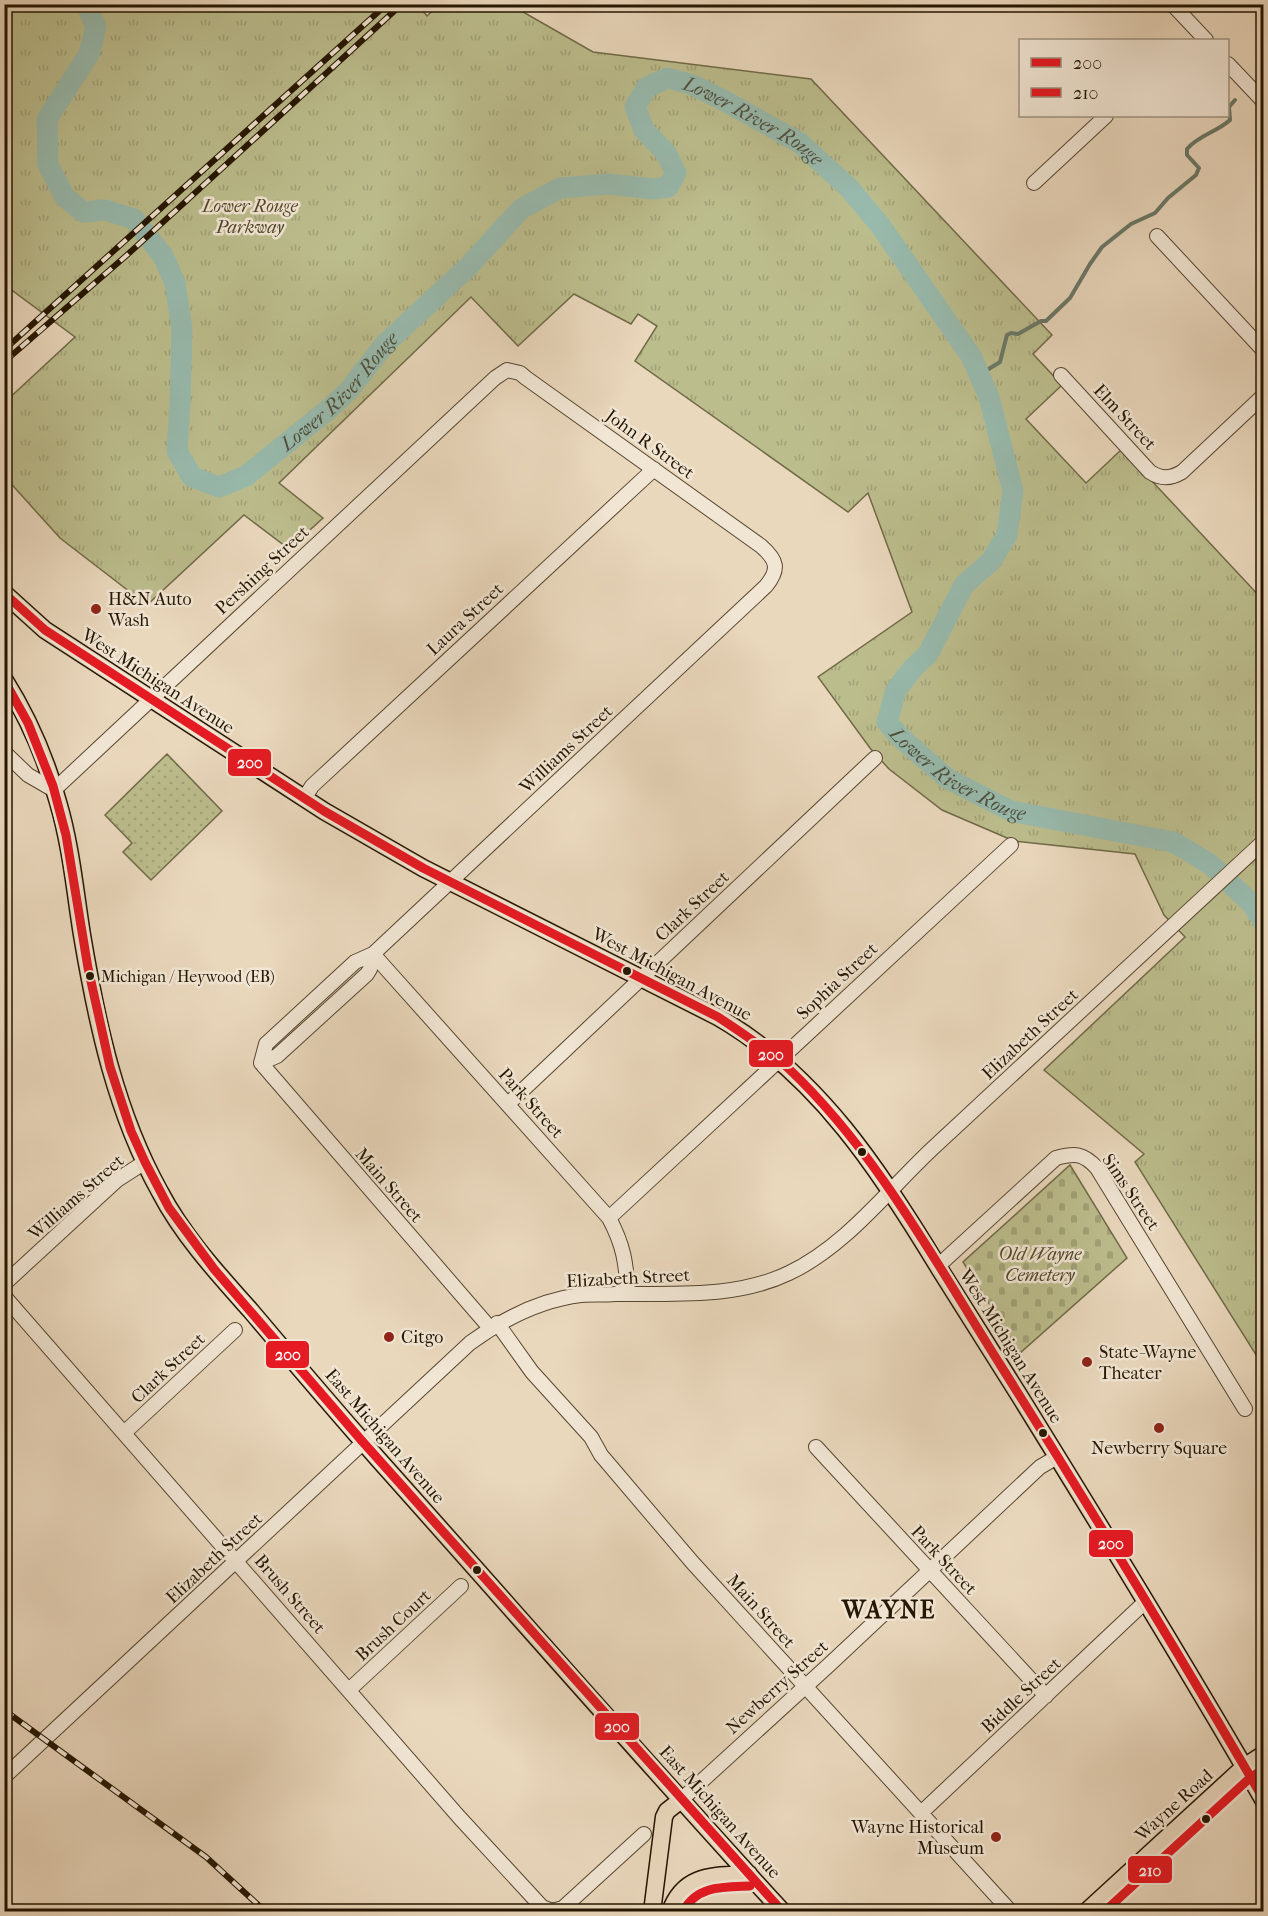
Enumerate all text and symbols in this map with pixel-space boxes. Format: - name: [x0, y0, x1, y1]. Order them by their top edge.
- legend: [1019, 39, 1229, 117]
- text: 200: [1073, 53, 1102, 74]
- water label: Lower River Rouge: [679, 71, 828, 171]
- text: 210: [1073, 83, 1099, 104]
- park label: Lower Rouge Parkway: [200, 196, 298, 238]
- water label: Lower River Rouge: [274, 327, 403, 457]
- street label: Elm Street: [1089, 380, 1161, 455]
- street label: John R Street: [600, 404, 698, 484]
- street label: Pershing Street: [211, 521, 314, 619]
- street label: Laura Street: [423, 578, 508, 660]
- place label: H&N Auto Wash: [107, 589, 192, 631]
- marker: H&N Auto Wash: [89, 602, 103, 616]
- street label: West Michigan Avenue: [77, 624, 238, 739]
- street label: Williams Street: [515, 701, 618, 798]
- water label: Lower River Rouge: [884, 721, 1028, 826]
- line badge: 200: [227, 748, 272, 777]
- text: 200: [237, 753, 263, 772]
- street label: Clark Street: [651, 866, 734, 946]
- street label: West Michigan Avenue: [588, 923, 755, 1025]
- street label: Sophia Street: [792, 938, 883, 1024]
- unlabelled marker: [621, 965, 633, 977]
- place label: Michigan / Heywood (EB): [101, 967, 275, 986]
- marker: Michigan / Heywood (EB): [84, 970, 96, 982]
- street label: Elizabeth Street: [978, 984, 1083, 1084]
- line badge: 200: [748, 1039, 794, 1068]
- text: 200: [758, 1045, 784, 1064]
- street label: Park Street: [494, 1064, 568, 1143]
- street label: Main Street: [351, 1144, 427, 1227]
- unlabelled marker: [856, 1146, 868, 1158]
- street label: Williams Street: [24, 1150, 129, 1245]
- street label: Sims Street: [1097, 1150, 1164, 1235]
- park label: Old Wayne Cemetery: [998, 1244, 1082, 1286]
- street label: Elizabeth Street: [566, 1265, 691, 1292]
- street label: West Michigan Avenue: [954, 1265, 1067, 1427]
- place label: Citgo: [401, 1327, 443, 1348]
- street label: Clark Street: [127, 1328, 210, 1408]
- marker: Citgo: [382, 1330, 396, 1344]
- line badge: 200: [265, 1340, 310, 1369]
- place label: State-Wayne Theater: [1099, 1342, 1196, 1384]
- text: 200: [275, 1345, 301, 1364]
- marker: State-Wayne Theater: [1080, 1355, 1094, 1369]
- street label: East Michigan Avenue: [320, 1365, 449, 1508]
- marker: Newberry Square: [1152, 1421, 1166, 1435]
- unlabelled marker: [1037, 1427, 1049, 1439]
- place label: Newberry Square: [1091, 1438, 1227, 1459]
- street label: Elizabeth Street: [162, 1508, 267, 1608]
- street label: Park Street: [906, 1521, 981, 1600]
- line badge: 200: [1088, 1529, 1134, 1558]
- text: 200: [1098, 1534, 1124, 1553]
- street label: Brush Street: [250, 1551, 330, 1639]
- unlabelled marker: [471, 1564, 483, 1576]
- street label: Main Street: [722, 1570, 800, 1653]
- street label: Brush Court: [351, 1585, 436, 1666]
- district label: WAYNE: [841, 1596, 936, 1624]
- street label: Newberry Street: [722, 1636, 833, 1739]
- street label: Biddle Street: [977, 1653, 1066, 1738]
- line badge: 200: [594, 1712, 640, 1741]
- text: 200: [604, 1717, 630, 1736]
- street label: East Michigan Avenue: [654, 1742, 785, 1883]
- street label: Wayne Road: [1130, 1765, 1218, 1846]
- unlabelled marker: [1200, 1813, 1212, 1825]
- place label: Wayne Historical Museum: [850, 1817, 984, 1859]
- marker: Wayne Historical Museum: [989, 1830, 1003, 1844]
- line badge: 210: [1127, 1855, 1173, 1884]
- text: 210: [1139, 1861, 1162, 1880]

